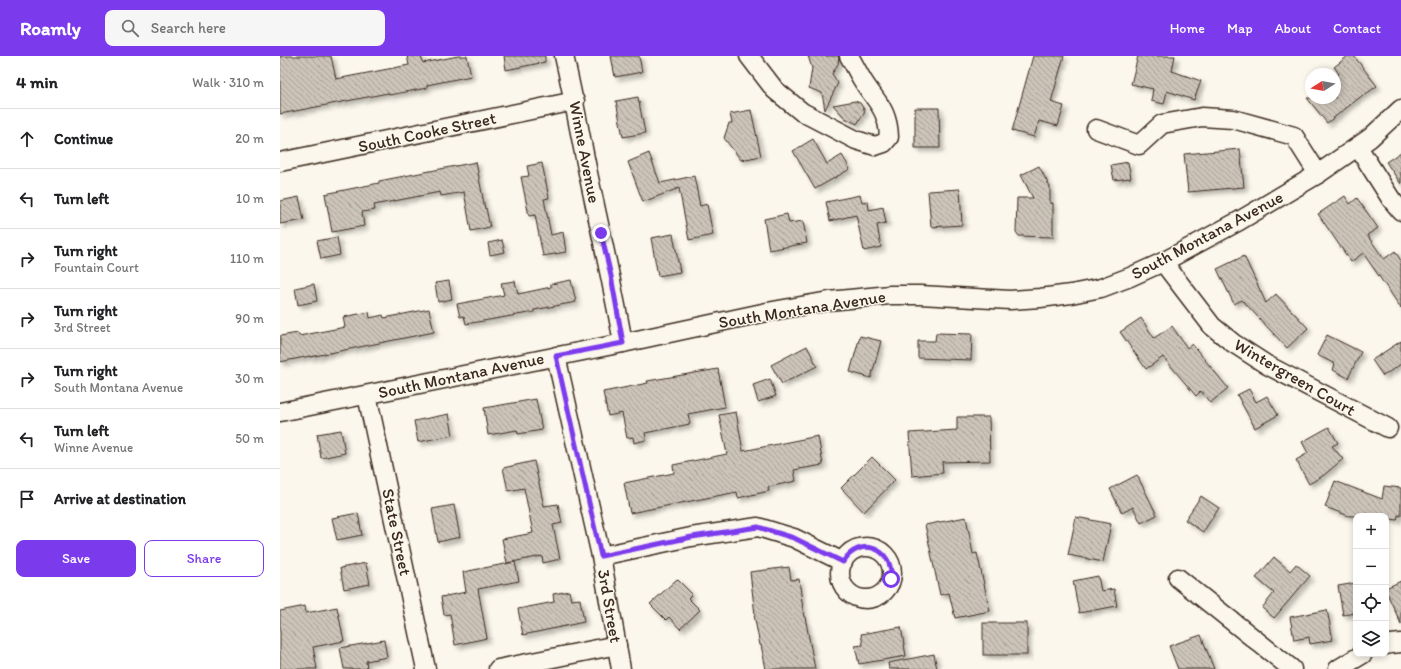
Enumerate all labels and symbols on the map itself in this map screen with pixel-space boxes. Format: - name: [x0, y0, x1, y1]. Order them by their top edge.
- north arrow: [1305, 68, 1341, 104]
- street label: Winne Avenue: [565, 99, 605, 205]
- street label: South Cooke Street: [356, 108, 498, 156]
- street label: South Montana Avenue: [1128, 187, 1286, 283]
- route end: [592, 224, 610, 242]
- street label: South Montana Avenue: [717, 286, 887, 332]
- street label: Wintergreen Court: [1231, 334, 1360, 420]
- street label: South Montana Avenue: [376, 348, 546, 402]
- street label: State Street: [378, 487, 416, 578]
- street label: 3rd Street: [594, 568, 626, 645]
- route start: [882, 570, 900, 588]

